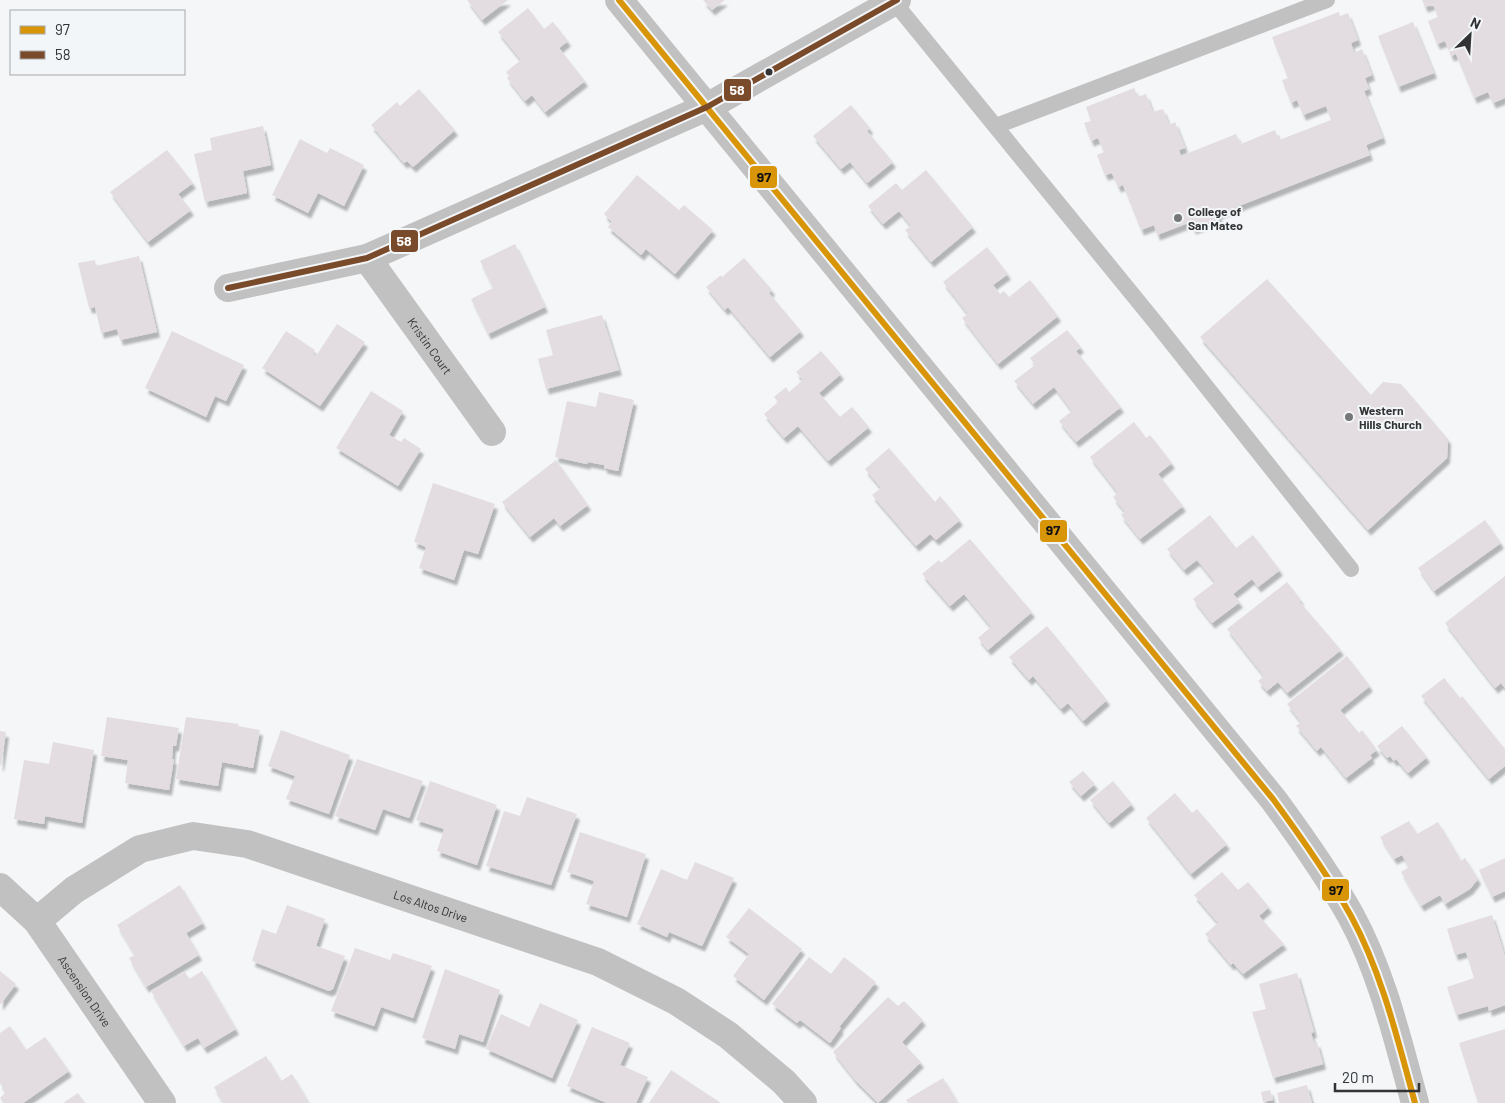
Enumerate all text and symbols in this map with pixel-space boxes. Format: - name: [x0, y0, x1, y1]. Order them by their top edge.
- legend: [10, 10, 185, 75]
- north arrow: [1445, 10, 1495, 60]
- text: N: [1468, 13, 1484, 32]
- text: 97: [55, 20, 70, 38]
- text: 58: [55, 45, 71, 63]
- unlabelled marker: [764, 67, 774, 77]
- line badge: 58: [723, 78, 752, 102]
- text: 58: [729, 81, 745, 98]
- line badge: 97: [749, 165, 778, 189]
- text: 97: [757, 168, 771, 185]
- place label: College of San Mateo: [1188, 204, 1243, 232]
- marker: College of San Mateo: [1172, 212, 1184, 224]
- line badge: 58: [390, 229, 419, 253]
- text: 58: [396, 232, 412, 249]
- street label: Kristin Court: [405, 315, 455, 377]
- place label: Western Hills Church: [1359, 403, 1422, 431]
- marker: Western Hills Church: [1343, 411, 1355, 423]
- line badge: 97: [1039, 519, 1068, 543]
- text: 97: [1046, 521, 1060, 538]
- line badge: 97: [1321, 878, 1350, 902]
- text: 97: [1329, 881, 1343, 898]
- street label: Los Altos Drive: [392, 887, 470, 925]
- street label: Ascension Drive: [56, 953, 114, 1029]
- scale bar: [1335, 1060, 1419, 1092]
- text: 20 m: [1342, 1068, 1374, 1086]

